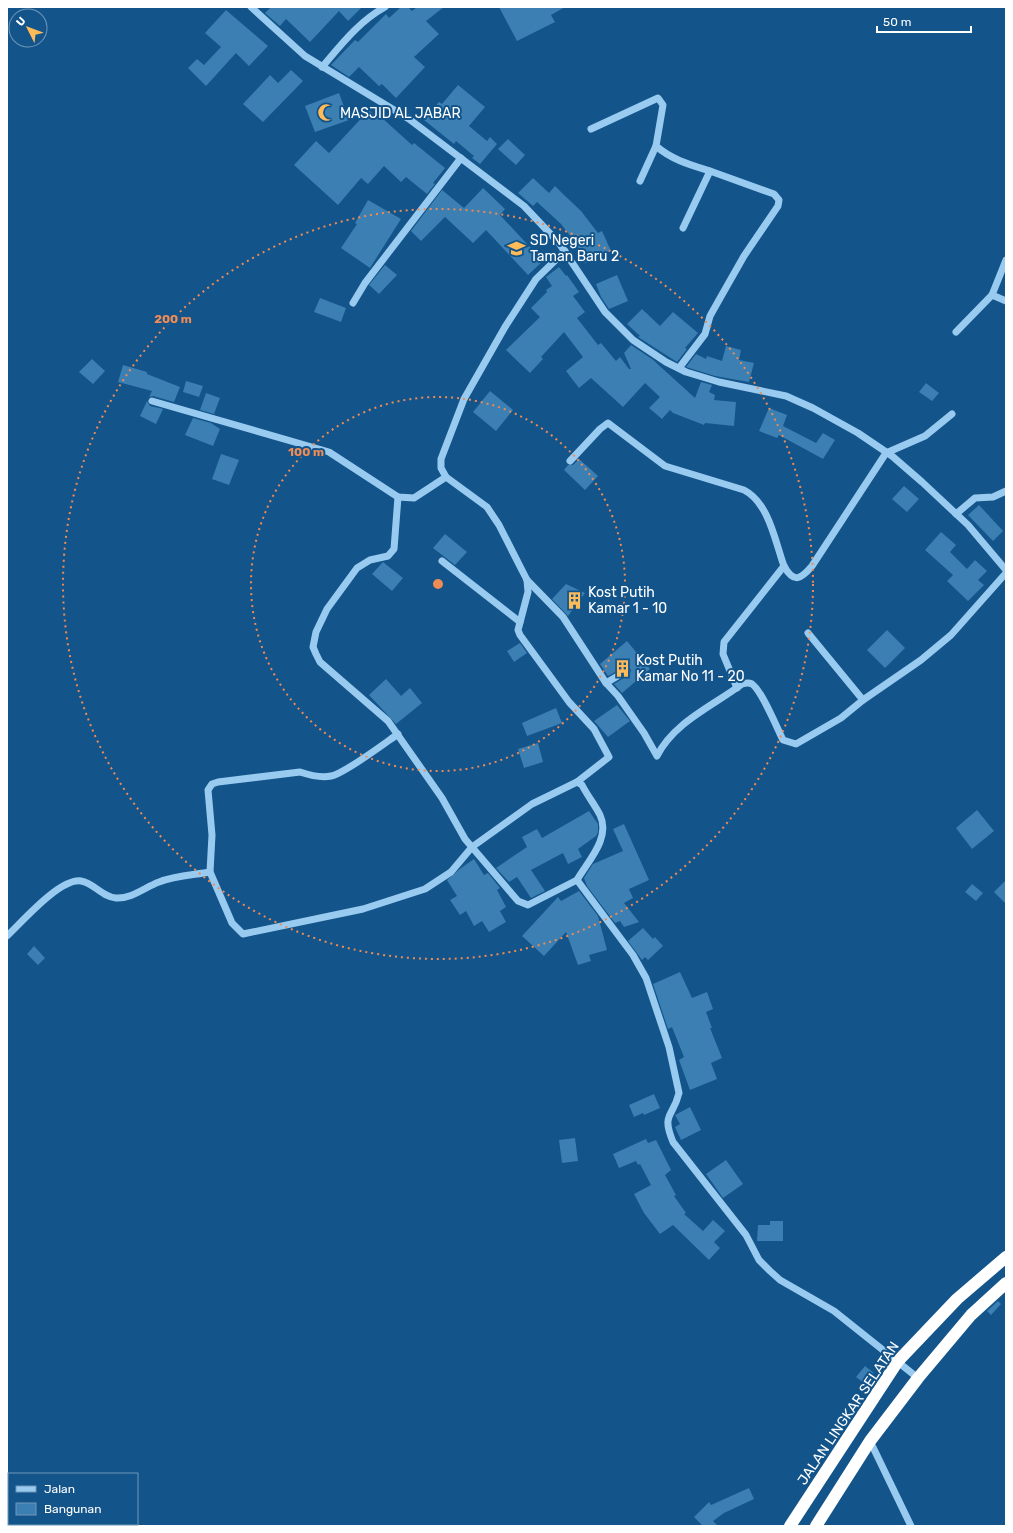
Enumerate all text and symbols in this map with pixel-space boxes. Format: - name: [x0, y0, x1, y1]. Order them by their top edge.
- north arrow: [8, 8, 48, 48]
- scale bar: [877, 8, 971, 34]
- text: U: [13, 14, 28, 29]
- text: 50 m: [883, 15, 911, 29]
- mosque icon: MASJID AL JABAR: [317, 103, 337, 123]
- place label: MASJID AL JABAR: [340, 105, 461, 122]
- place label: SD Negeri Taman Baru 2: [530, 232, 619, 265]
- school or university icon: SD Negeri Taman Baru 2: [507, 238, 527, 258]
- text: 200 m: [154, 312, 192, 326]
- text: 100 m: [288, 445, 324, 459]
- centre of rings: [431, 577, 445, 591]
- place label: Kost Putih Kamar 1 - 10: [588, 584, 667, 617]
- building icon: Kost Putih Kamar 1 - 10: [565, 590, 585, 610]
- place label: Kost Putih Kamar No 11 - 20: [636, 652, 745, 685]
- building icon: Kost Putih Kamar No 11 - 20: [613, 658, 633, 678]
- street label: JALAN LINGKAR SELATAN: [794, 1338, 903, 1488]
- legend: [8, 1473, 138, 1525]
- text: Jalan: [44, 1482, 75, 1496]
- text: Bangunan: [44, 1502, 101, 1516]

